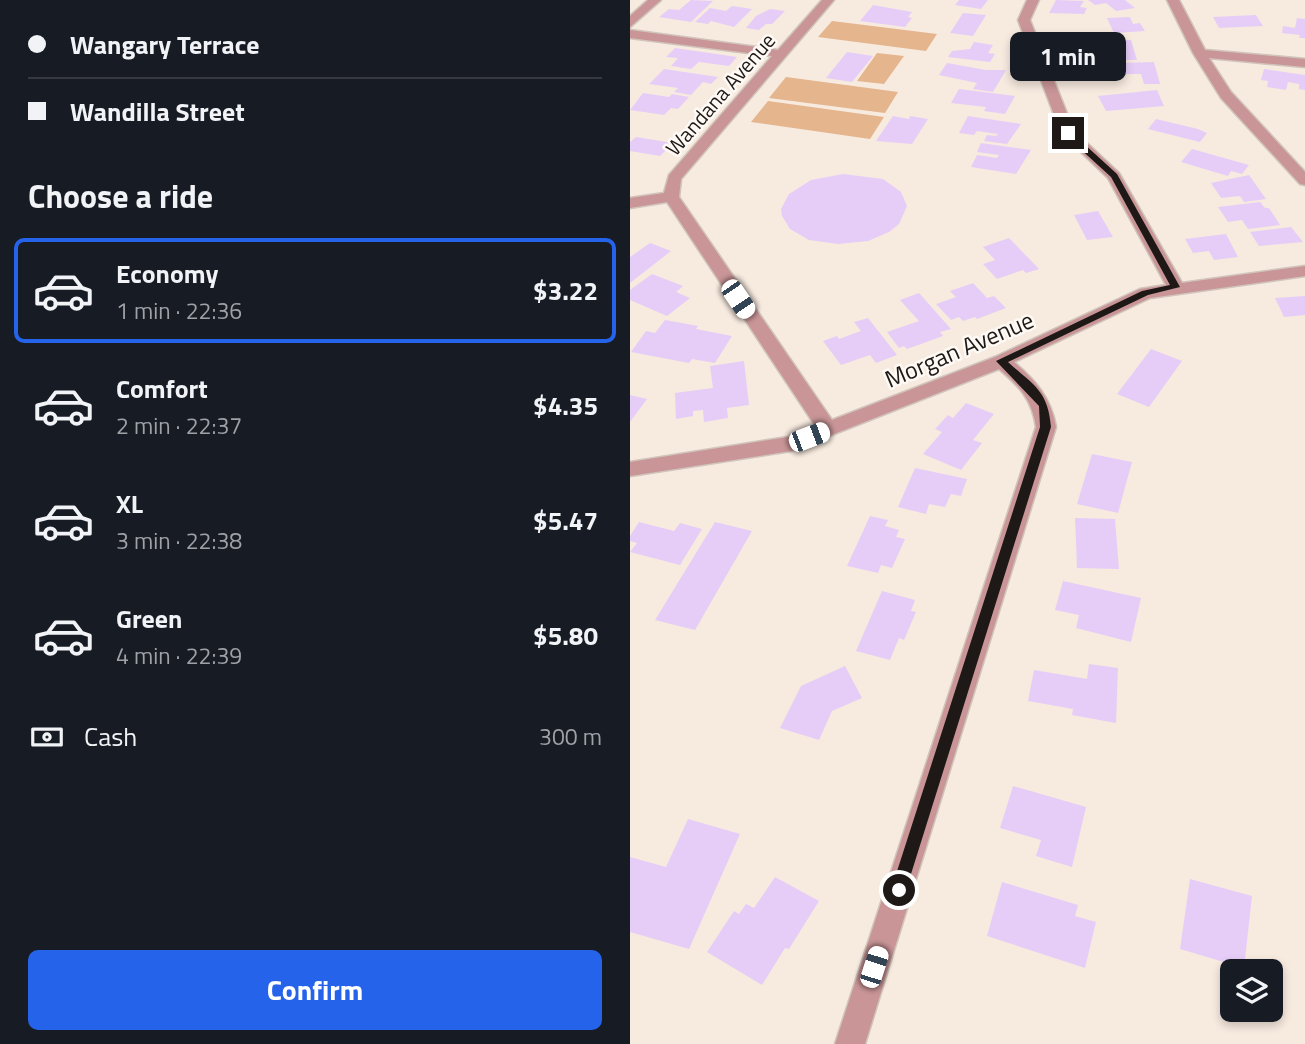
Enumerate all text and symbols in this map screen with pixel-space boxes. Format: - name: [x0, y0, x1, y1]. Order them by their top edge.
- text: Wangary Terrace: [70, 25, 260, 64]
- street label: Wandana Avenue: [657, 25, 783, 163]
- callout: 1 min: [1010, 32, 1126, 80]
- text: 1 min: [1040, 39, 1096, 74]
- text: Wandilla Street: [70, 92, 245, 131]
- route end: [1052, 117, 1084, 149]
- text: Choose a ride: [28, 172, 213, 220]
- text: Economy: [116, 254, 218, 293]
- icon: car: [32, 259, 95, 322]
- text: $3.22: [533, 271, 598, 310]
- car: [718, 276, 759, 322]
- text: 1 min · 22:36: [116, 293, 242, 328]
- street label: Morgan Avenue: [879, 301, 1039, 397]
- text: Comfort: [116, 369, 208, 408]
- icon: car: [32, 374, 95, 437]
- text: $4.35: [533, 386, 598, 425]
- text: 2 min · 22:37: [116, 408, 242, 443]
- car: [786, 420, 833, 454]
- text: XL: [116, 484, 143, 523]
- icon: car: [32, 489, 95, 552]
- text: $5.47: [533, 501, 598, 540]
- text: 3 min · 22:38: [116, 523, 242, 558]
- text: Green: [116, 599, 182, 638]
- icon: car: [32, 604, 95, 667]
- text: $5.80: [533, 616, 598, 655]
- text: 4 min · 22:39: [116, 638, 242, 673]
- text: Cash: [84, 717, 137, 756]
- icon: cash: [28, 718, 66, 756]
- text: 300 m: [539, 719, 602, 754]
- route start: [883, 874, 915, 906]
- car: [858, 944, 891, 990]
- button: Confirm: [28, 950, 602, 1030]
- map controls: [1220, 959, 1283, 1022]
- button: layers: [1220, 959, 1283, 1022]

